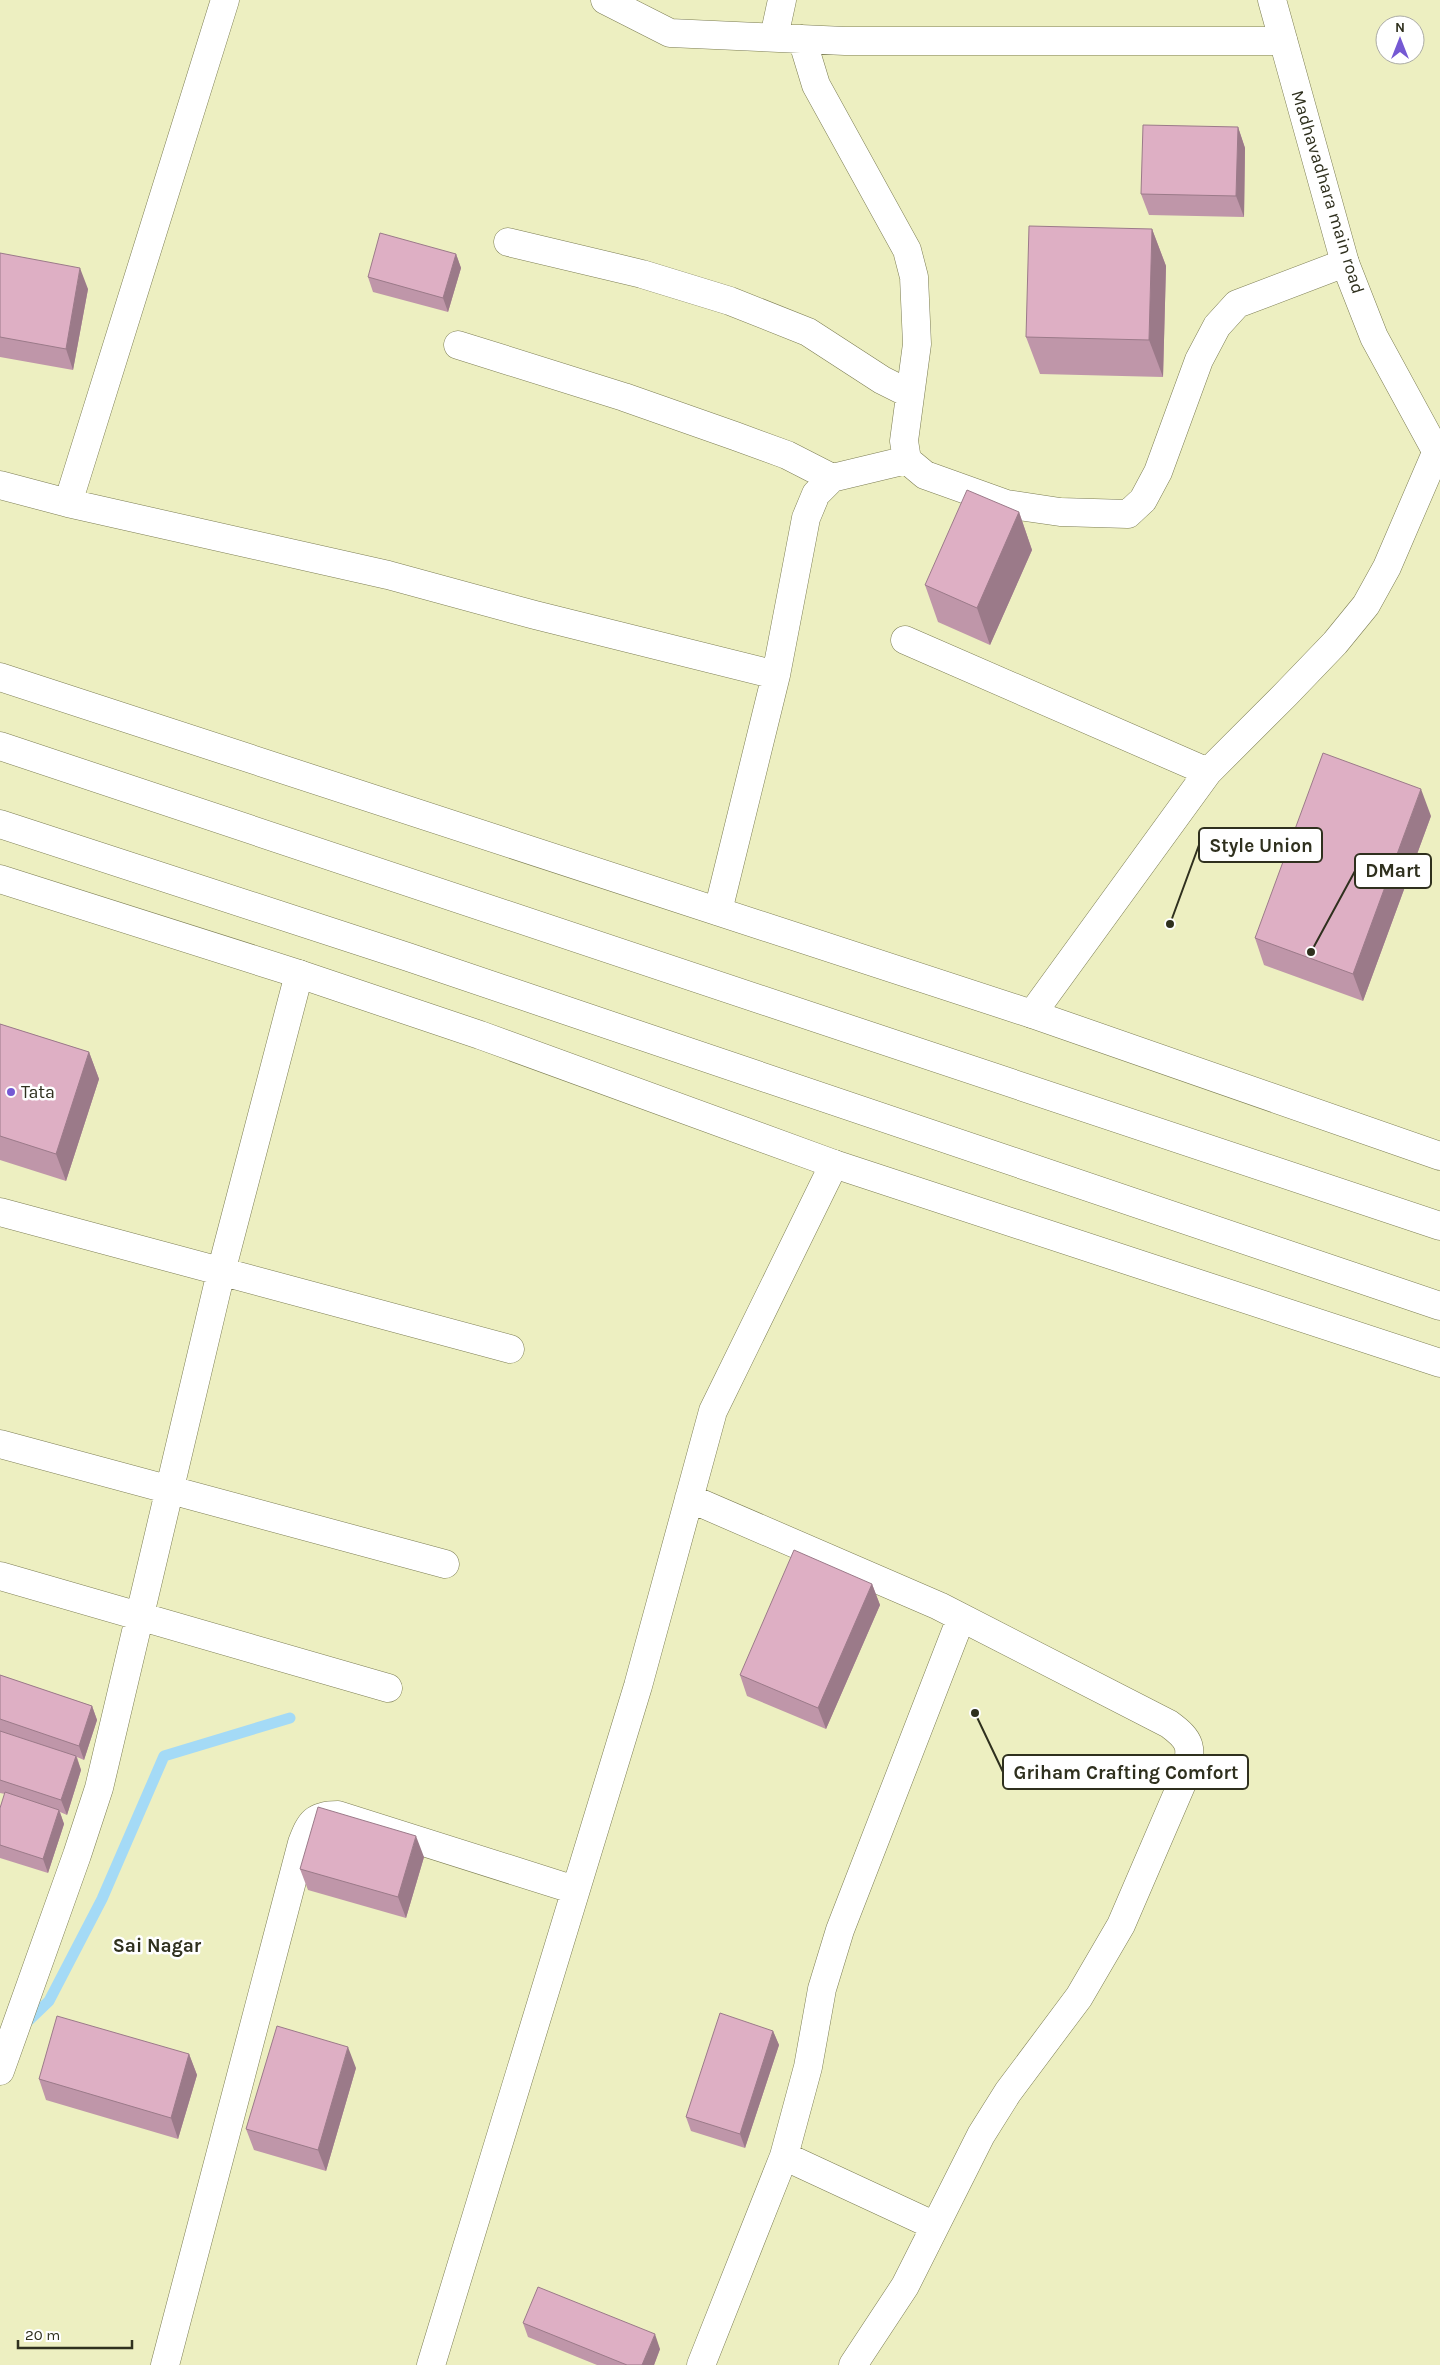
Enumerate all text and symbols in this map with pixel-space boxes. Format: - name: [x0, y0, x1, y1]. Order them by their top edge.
- north arrow: [1375, 15, 1425, 65]
- text: N: [1395, 19, 1405, 36]
- street label: Madhavadhara main road: [1287, 87, 1369, 297]
- callout: Style Union: [1199, 828, 1322, 862]
- text: Style Union: [1209, 835, 1313, 857]
- callout: DMart: [1355, 854, 1431, 888]
- text: DMart: [1365, 860, 1421, 882]
- place label: Tata: [21, 1081, 55, 1103]
- marker: Tata: [5, 1086, 17, 1098]
- callout: Griham Crafting Comfort: [1003, 1755, 1248, 1789]
- text: Griham Crafting Comfort: [1014, 1762, 1238, 1784]
- district label: Sai Nagar: [113, 1935, 202, 1957]
- scale bar: [18, 2318, 131, 2350]
- text: 20 m: [25, 2326, 60, 2344]

